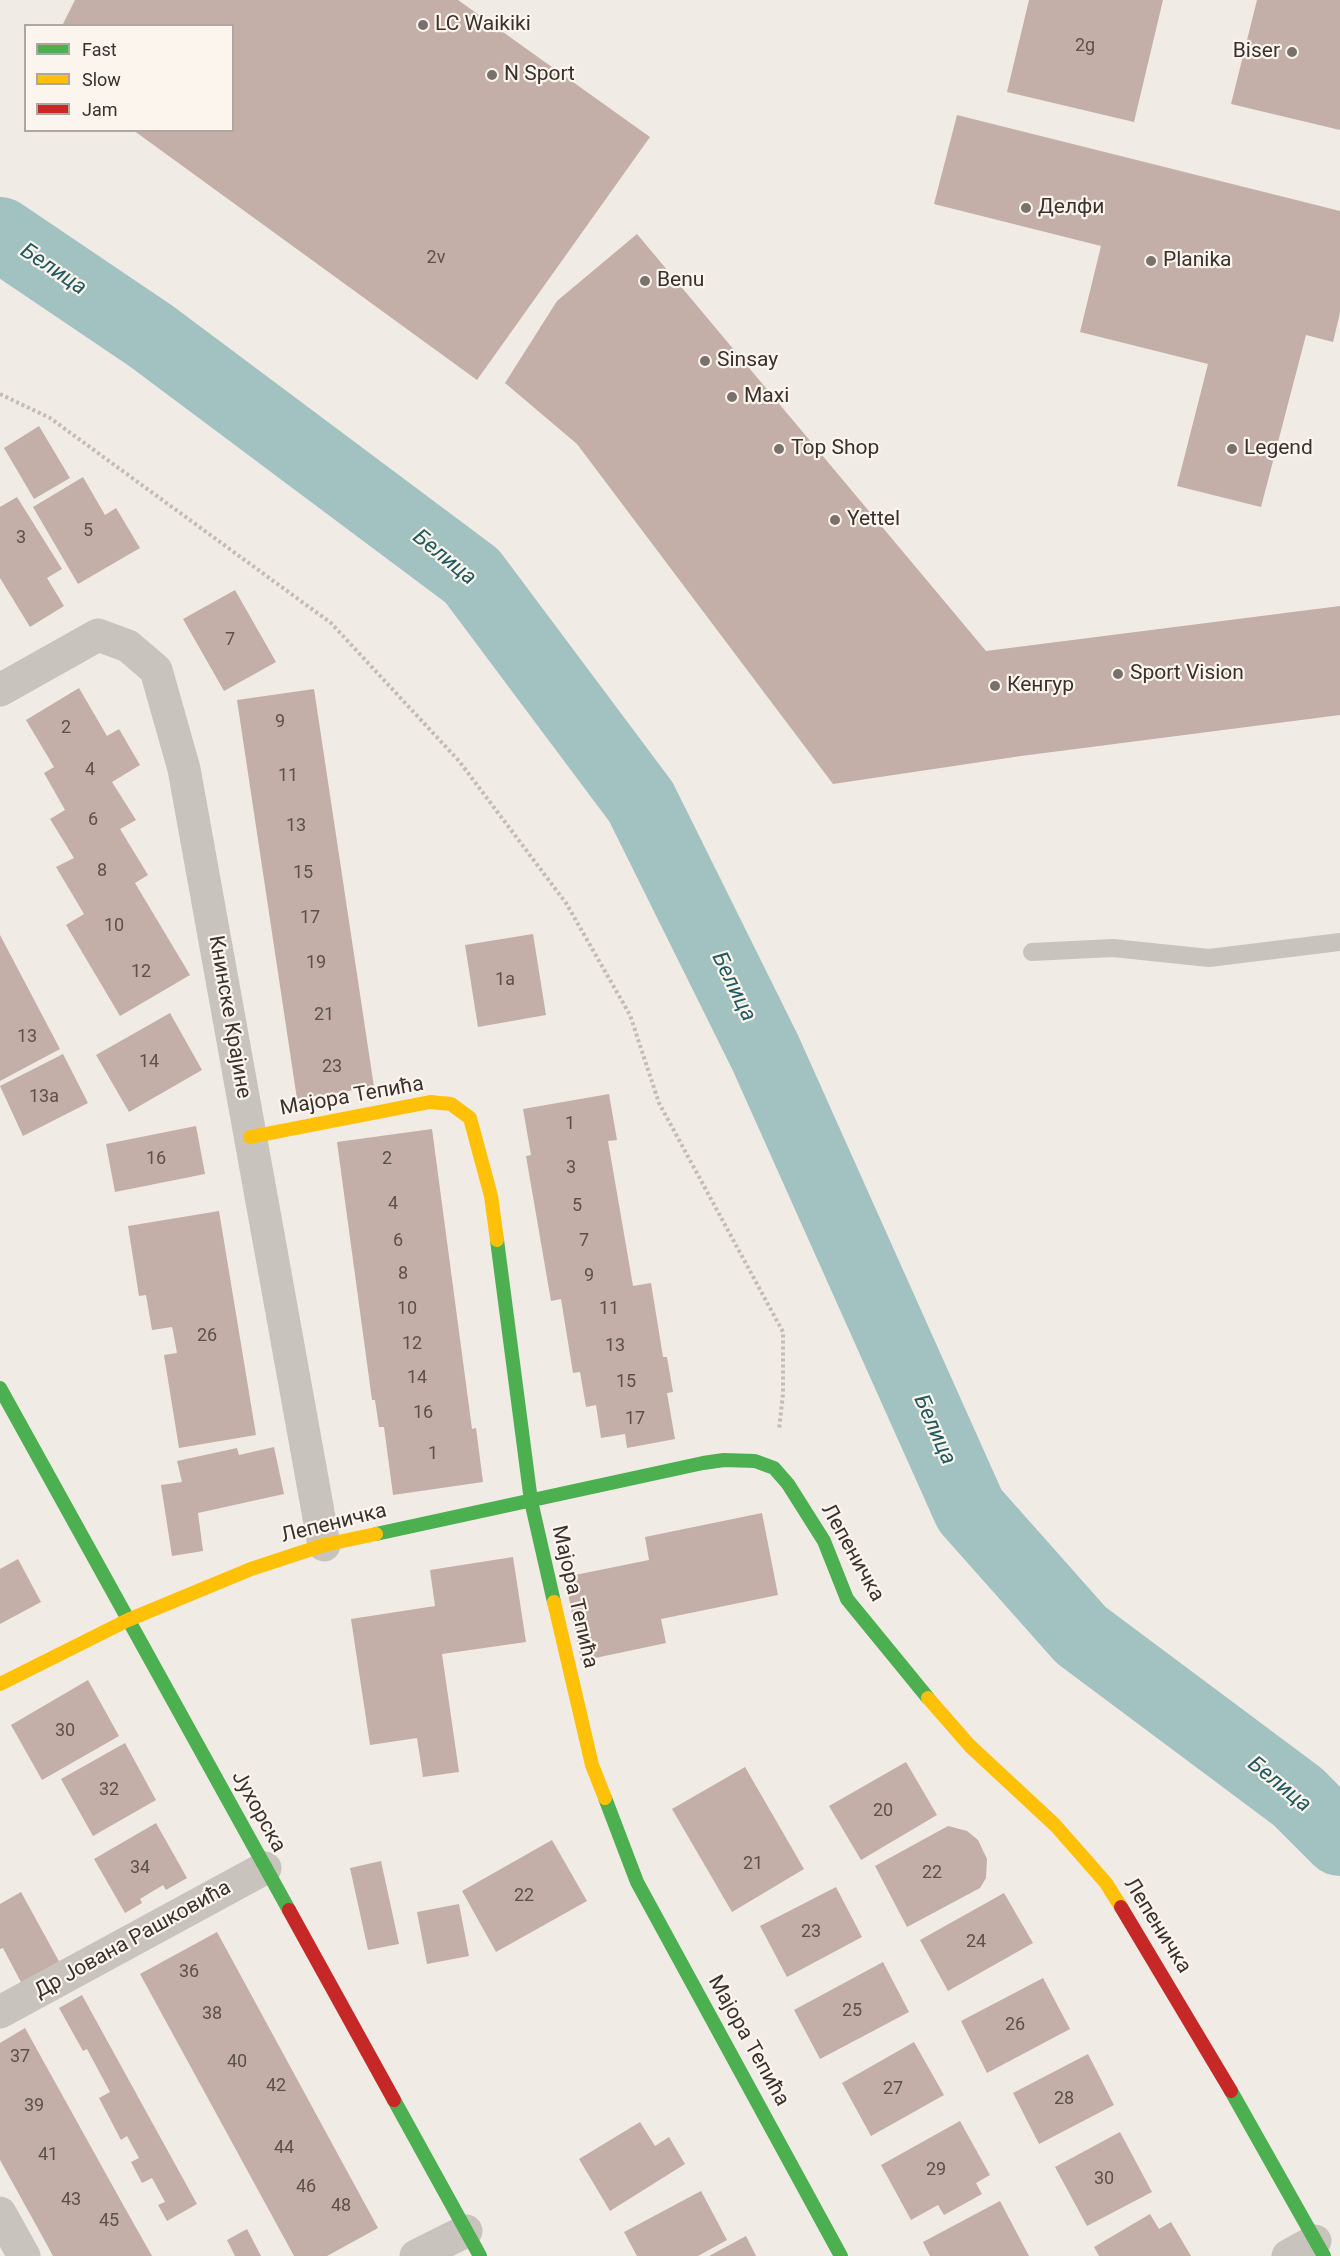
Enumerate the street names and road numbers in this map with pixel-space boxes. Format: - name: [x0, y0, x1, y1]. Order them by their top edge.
- street label: Книнске Крајине: [202, 934, 256, 1100]
- street label: Мајора Тепића: [278, 1072, 426, 1122]
- street label: Лепеничка: [279, 1499, 389, 1549]
- street label: Лепеничка: [815, 1500, 889, 1606]
- street label: Мајора Тепића: [545, 1523, 603, 1671]
- street label: Јухорска: [225, 1767, 291, 1857]
- street label: Лепеничка: [1118, 1874, 1196, 1978]
- street label: Др Јована Рашковића: [30, 1875, 236, 2005]
- street label: Мајора Тепића: [702, 1971, 794, 2111]

